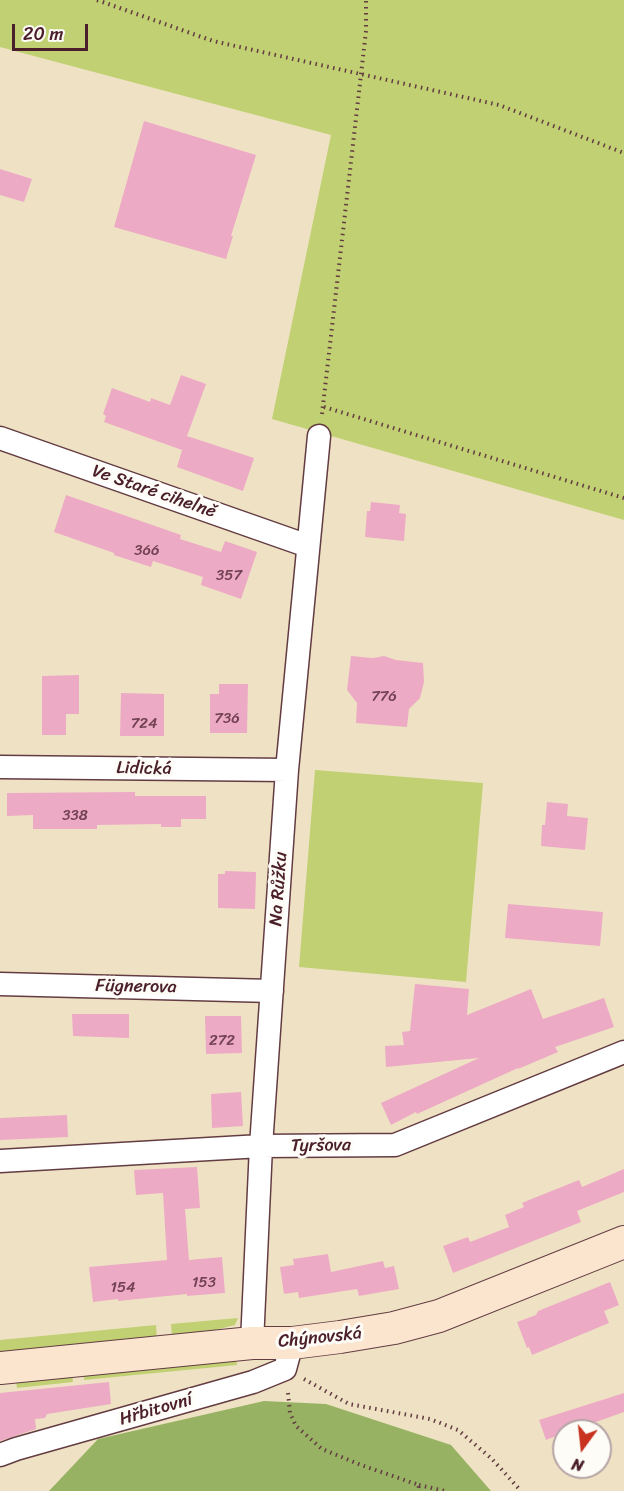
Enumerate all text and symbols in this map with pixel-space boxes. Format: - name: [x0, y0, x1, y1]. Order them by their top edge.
- scale bar: [15, 12, 92, 50]
- text: 20 m: [23, 18, 63, 50]
- street label: Ve Staré cihelně: [89, 461, 219, 523]
- house number: 366: [134, 542, 160, 560]
- house number: 357: [216, 567, 242, 585]
- house number: 776: [371, 688, 397, 706]
- house number: 736: [214, 710, 240, 728]
- house number: 724: [131, 715, 157, 733]
- street label: Lidická: [116, 758, 172, 780]
- house number: 338: [62, 807, 88, 825]
- street label: Na Růžku: [266, 851, 292, 927]
- street label: Fügnerova: [95, 975, 177, 999]
- house number: 272: [209, 1032, 235, 1050]
- street label: Tyršova: [291, 1135, 351, 1157]
- house number: 153: [192, 1274, 216, 1292]
- house number: 154: [111, 1279, 135, 1297]
- street label: Chýnovská: [277, 1323, 363, 1353]
- street label: Hřbitovní: [117, 1389, 195, 1431]
- north arrow: [552, 1419, 612, 1479]
- text: N: [569, 1449, 587, 1480]

